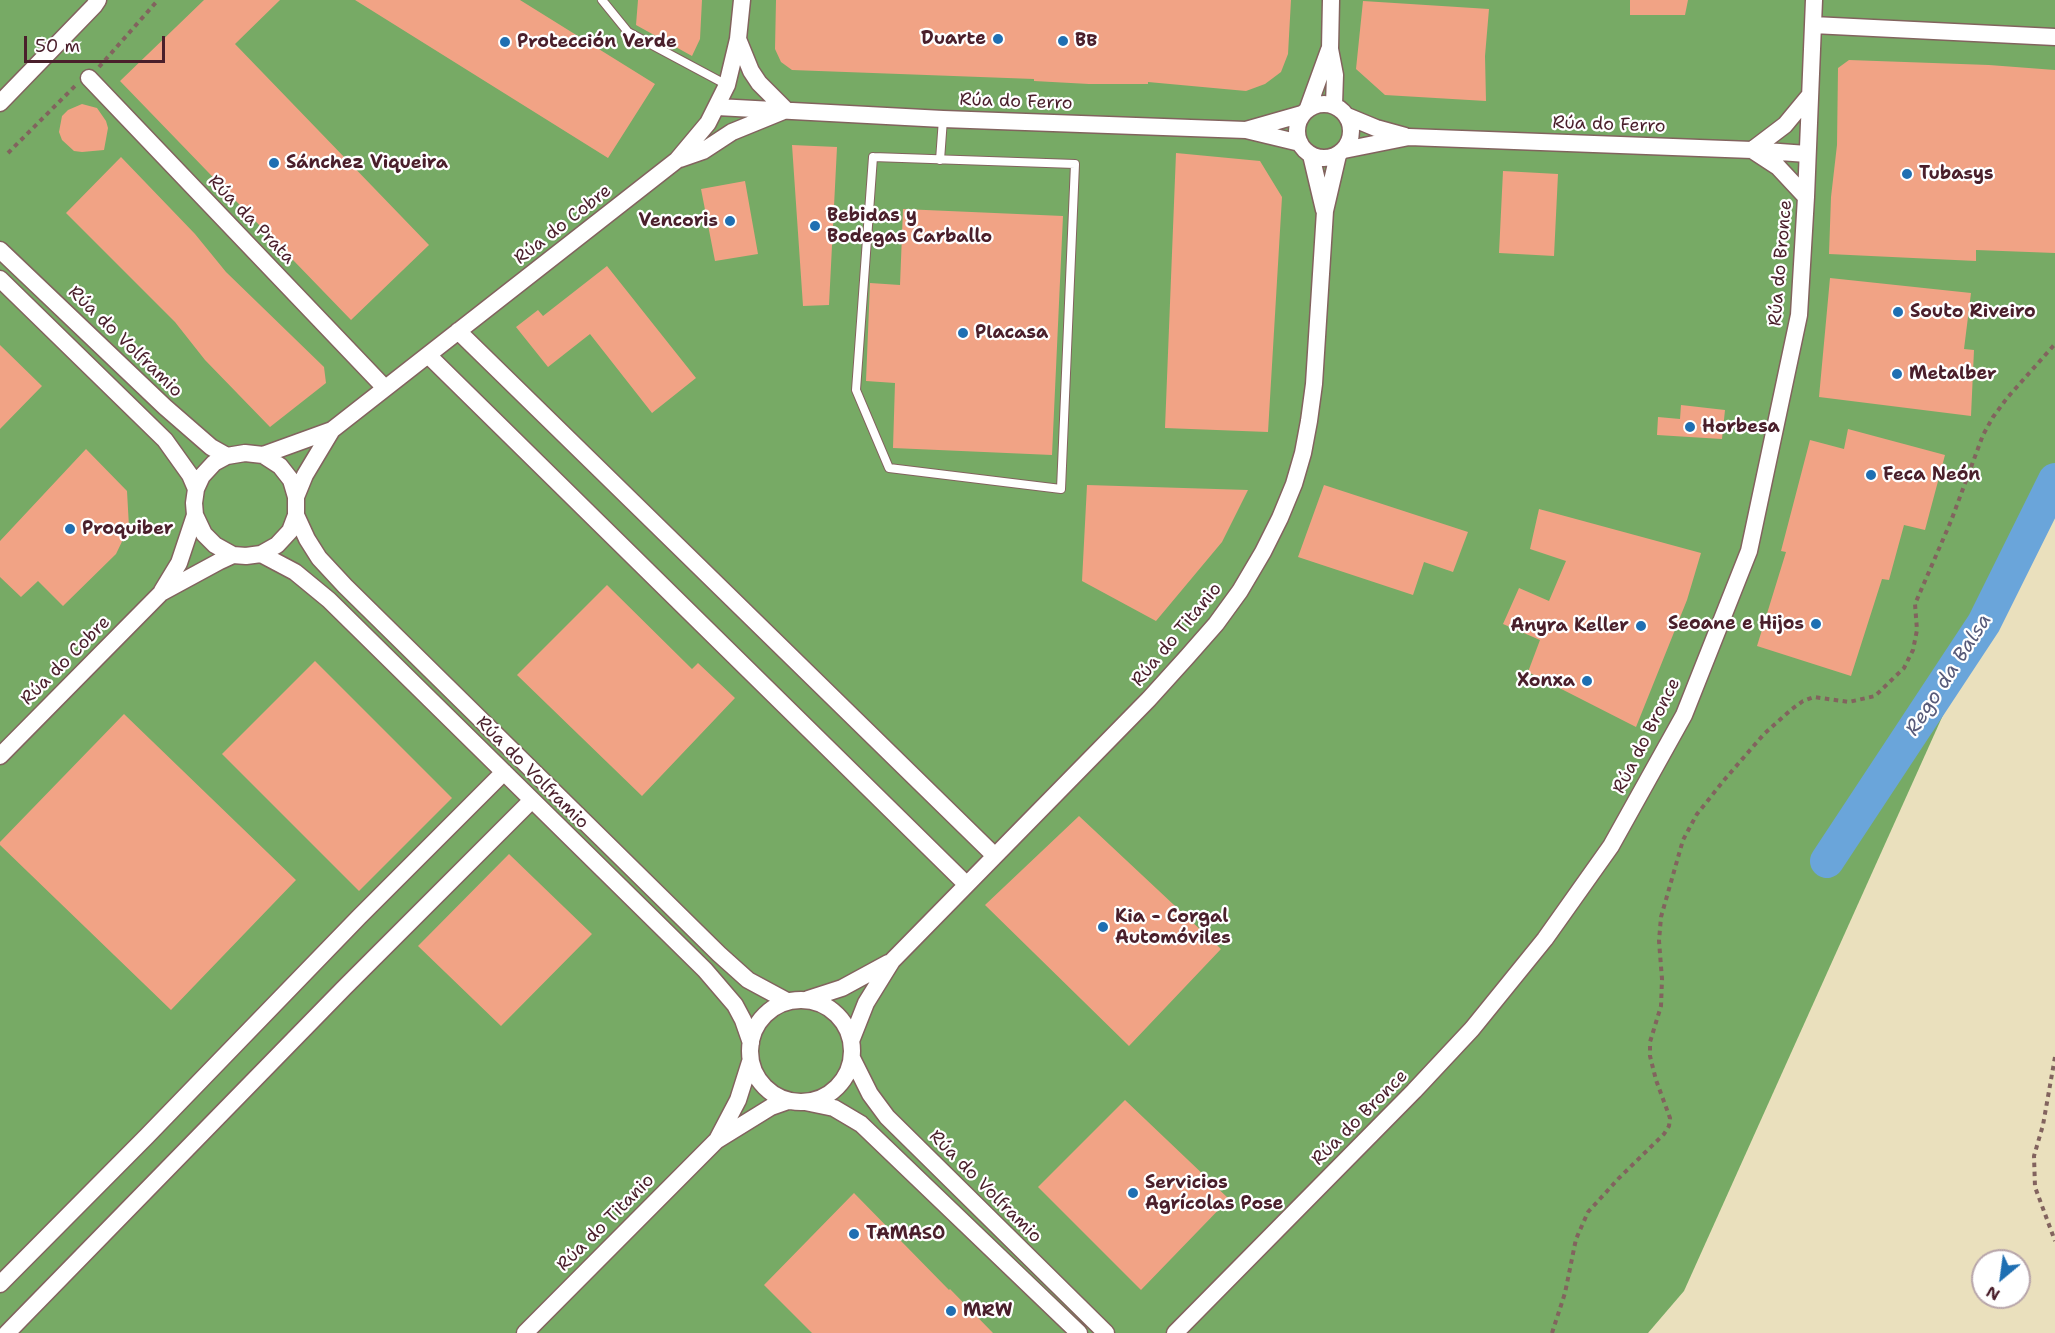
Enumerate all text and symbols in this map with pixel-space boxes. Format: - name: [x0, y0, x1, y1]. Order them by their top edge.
- scale bar: [27, 24, 168, 62]
- place label: Duarte: [921, 28, 986, 50]
- place label: BB: [1075, 30, 1098, 52]
- place label: Protección Verde: [517, 31, 677, 53]
- marker: Duarte: [991, 32, 1005, 46]
- text: 50 m: [35, 34, 80, 58]
- marker: BB: [1056, 34, 1070, 48]
- marker: Protección Verde: [498, 35, 512, 49]
- street label: Rúa do Ferro: [959, 89, 1073, 115]
- street label: Rúa do Ferro: [1552, 112, 1666, 138]
- place label: Sánchez Viqueira: [286, 152, 448, 174]
- marker: Sánchez Viqueira: [267, 156, 281, 170]
- place label: Tubasys: [1919, 163, 1993, 185]
- marker: Tubasys: [1900, 167, 1914, 181]
- street label: Rúa da Prata: [203, 171, 299, 269]
- street label: Rúa do Cobre: [510, 180, 616, 270]
- street label: Rúa do Bronce: [1765, 199, 1797, 327]
- place label: Bebidas y Bodegas Carballo: [827, 205, 992, 248]
- place label: Vencoris: [639, 210, 718, 232]
- marker: Vencoris: [723, 214, 737, 228]
- marker: Bebidas y Bodegas Carballo: [808, 219, 822, 233]
- street label: Rúa do Volframio: [63, 282, 187, 402]
- place label: Souto Riveiro: [1910, 301, 2036, 323]
- marker: Souto Riveiro: [1891, 305, 1905, 319]
- place label: Placasa: [975, 322, 1048, 344]
- marker: Placasa: [956, 326, 970, 340]
- place label: Metalber: [1909, 363, 1997, 385]
- marker: Metalber: [1890, 367, 1904, 381]
- place label: Horbesa: [1702, 416, 1780, 438]
- marker: Horbesa: [1683, 420, 1697, 434]
- place label: Feca Neón: [1883, 464, 1980, 486]
- marker: Feca Neón: [1864, 468, 1878, 482]
- place label: Proquiber: [82, 518, 173, 540]
- marker: Proquiber: [63, 522, 77, 536]
- street label: Rúa do Titanio: [1127, 579, 1227, 691]
- water label: Rego da Balsa: [1901, 610, 1997, 740]
- street label: Rúa do Cobre: [17, 612, 115, 710]
- place label: Seoane e Hijos: [1668, 613, 1804, 635]
- place label: Anyra Keller: [1511, 615, 1629, 637]
- marker: Seoane e Hijos: [1809, 617, 1823, 631]
- marker: Anyra Keller: [1634, 619, 1648, 633]
- place label: Xonxa: [1517, 670, 1575, 692]
- marker: Xonxa: [1580, 674, 1594, 688]
- street label: Rúa do Bronce: [1609, 675, 1685, 797]
- street label: Rúa do Volframio: [471, 712, 593, 834]
- place label: Kia - Corgal Automóviles: [1115, 906, 1231, 948]
- marker: Kia - Corgal Automóviles: [1096, 920, 1110, 934]
- street label: Rúa do Bronce: [1308, 1066, 1412, 1170]
- street label: Rúa do Volframio: [924, 1126, 1046, 1248]
- street label: Rúa do Titanio: [553, 1170, 659, 1276]
- place label: Servicios Agrícolas Pose: [1145, 1172, 1283, 1214]
- marker: Servicios Agrícolas Pose: [1126, 1186, 1140, 1200]
- place label: TAMASO: [866, 1223, 945, 1245]
- marker: TAMASO: [847, 1227, 861, 1241]
- north arrow: [1971, 1249, 2031, 1309]
- text: N: [1982, 1281, 2004, 1306]
- place label: MRW: [963, 1300, 1013, 1322]
- marker: MRW: [944, 1304, 958, 1318]

